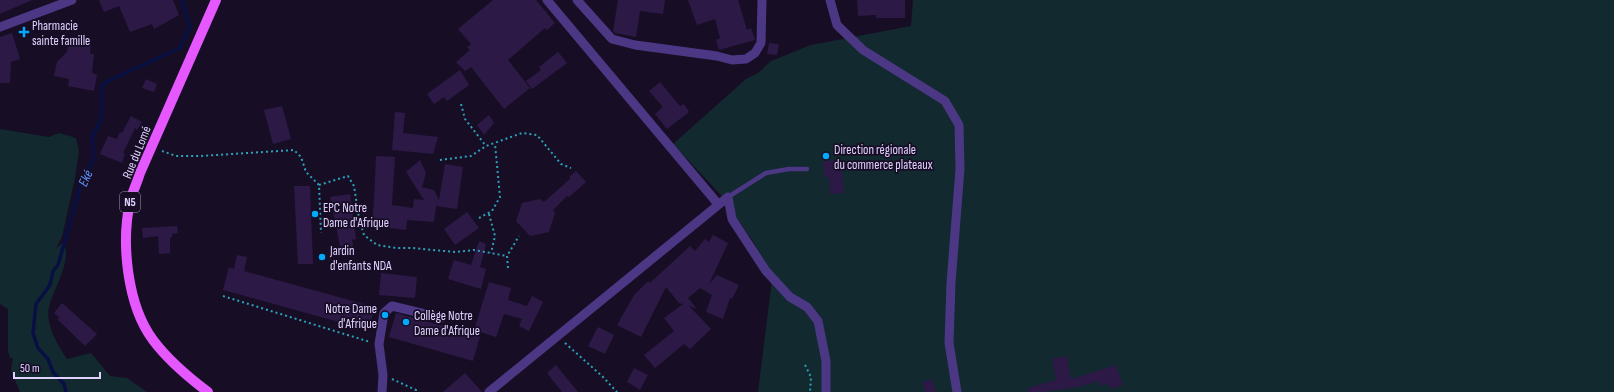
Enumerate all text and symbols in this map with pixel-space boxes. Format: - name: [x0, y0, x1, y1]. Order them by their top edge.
- place label: Pharmacie sainte famille: [32, 18, 90, 49]
- marker: Pharmacie sainte famille: [19, 27, 29, 37]
- street label: Rue du Lomé: [119, 124, 155, 181]
- place label: Direction régionale du commerce plateaux: [834, 142, 933, 173]
- marker: Direction régionale du commerce plateaux: [821, 151, 831, 161]
- water label: Eké: [74, 167, 97, 189]
- road number: N5: [120, 192, 140, 212]
- place label: EPC Notre Dame d'Afrique: [323, 200, 389, 231]
- marker: EPC Notre Dame d'Afrique: [310, 209, 320, 219]
- place label: Jardin d'enfants NDA: [329, 243, 392, 274]
- marker: Jardin d'enfants NDA: [317, 252, 327, 262]
- place label: Notre Dame d'Afrique: [325, 301, 377, 332]
- place label: Collège Notre Dame d'Afrique: [414, 308, 480, 339]
- marker: Notre Dame d'Afrique: [380, 310, 390, 320]
- marker: Collège Notre Dame d'Afrique: [401, 317, 411, 327]
- scale bar: [14, 354, 100, 380]
- text: 50 m: [20, 361, 40, 376]

